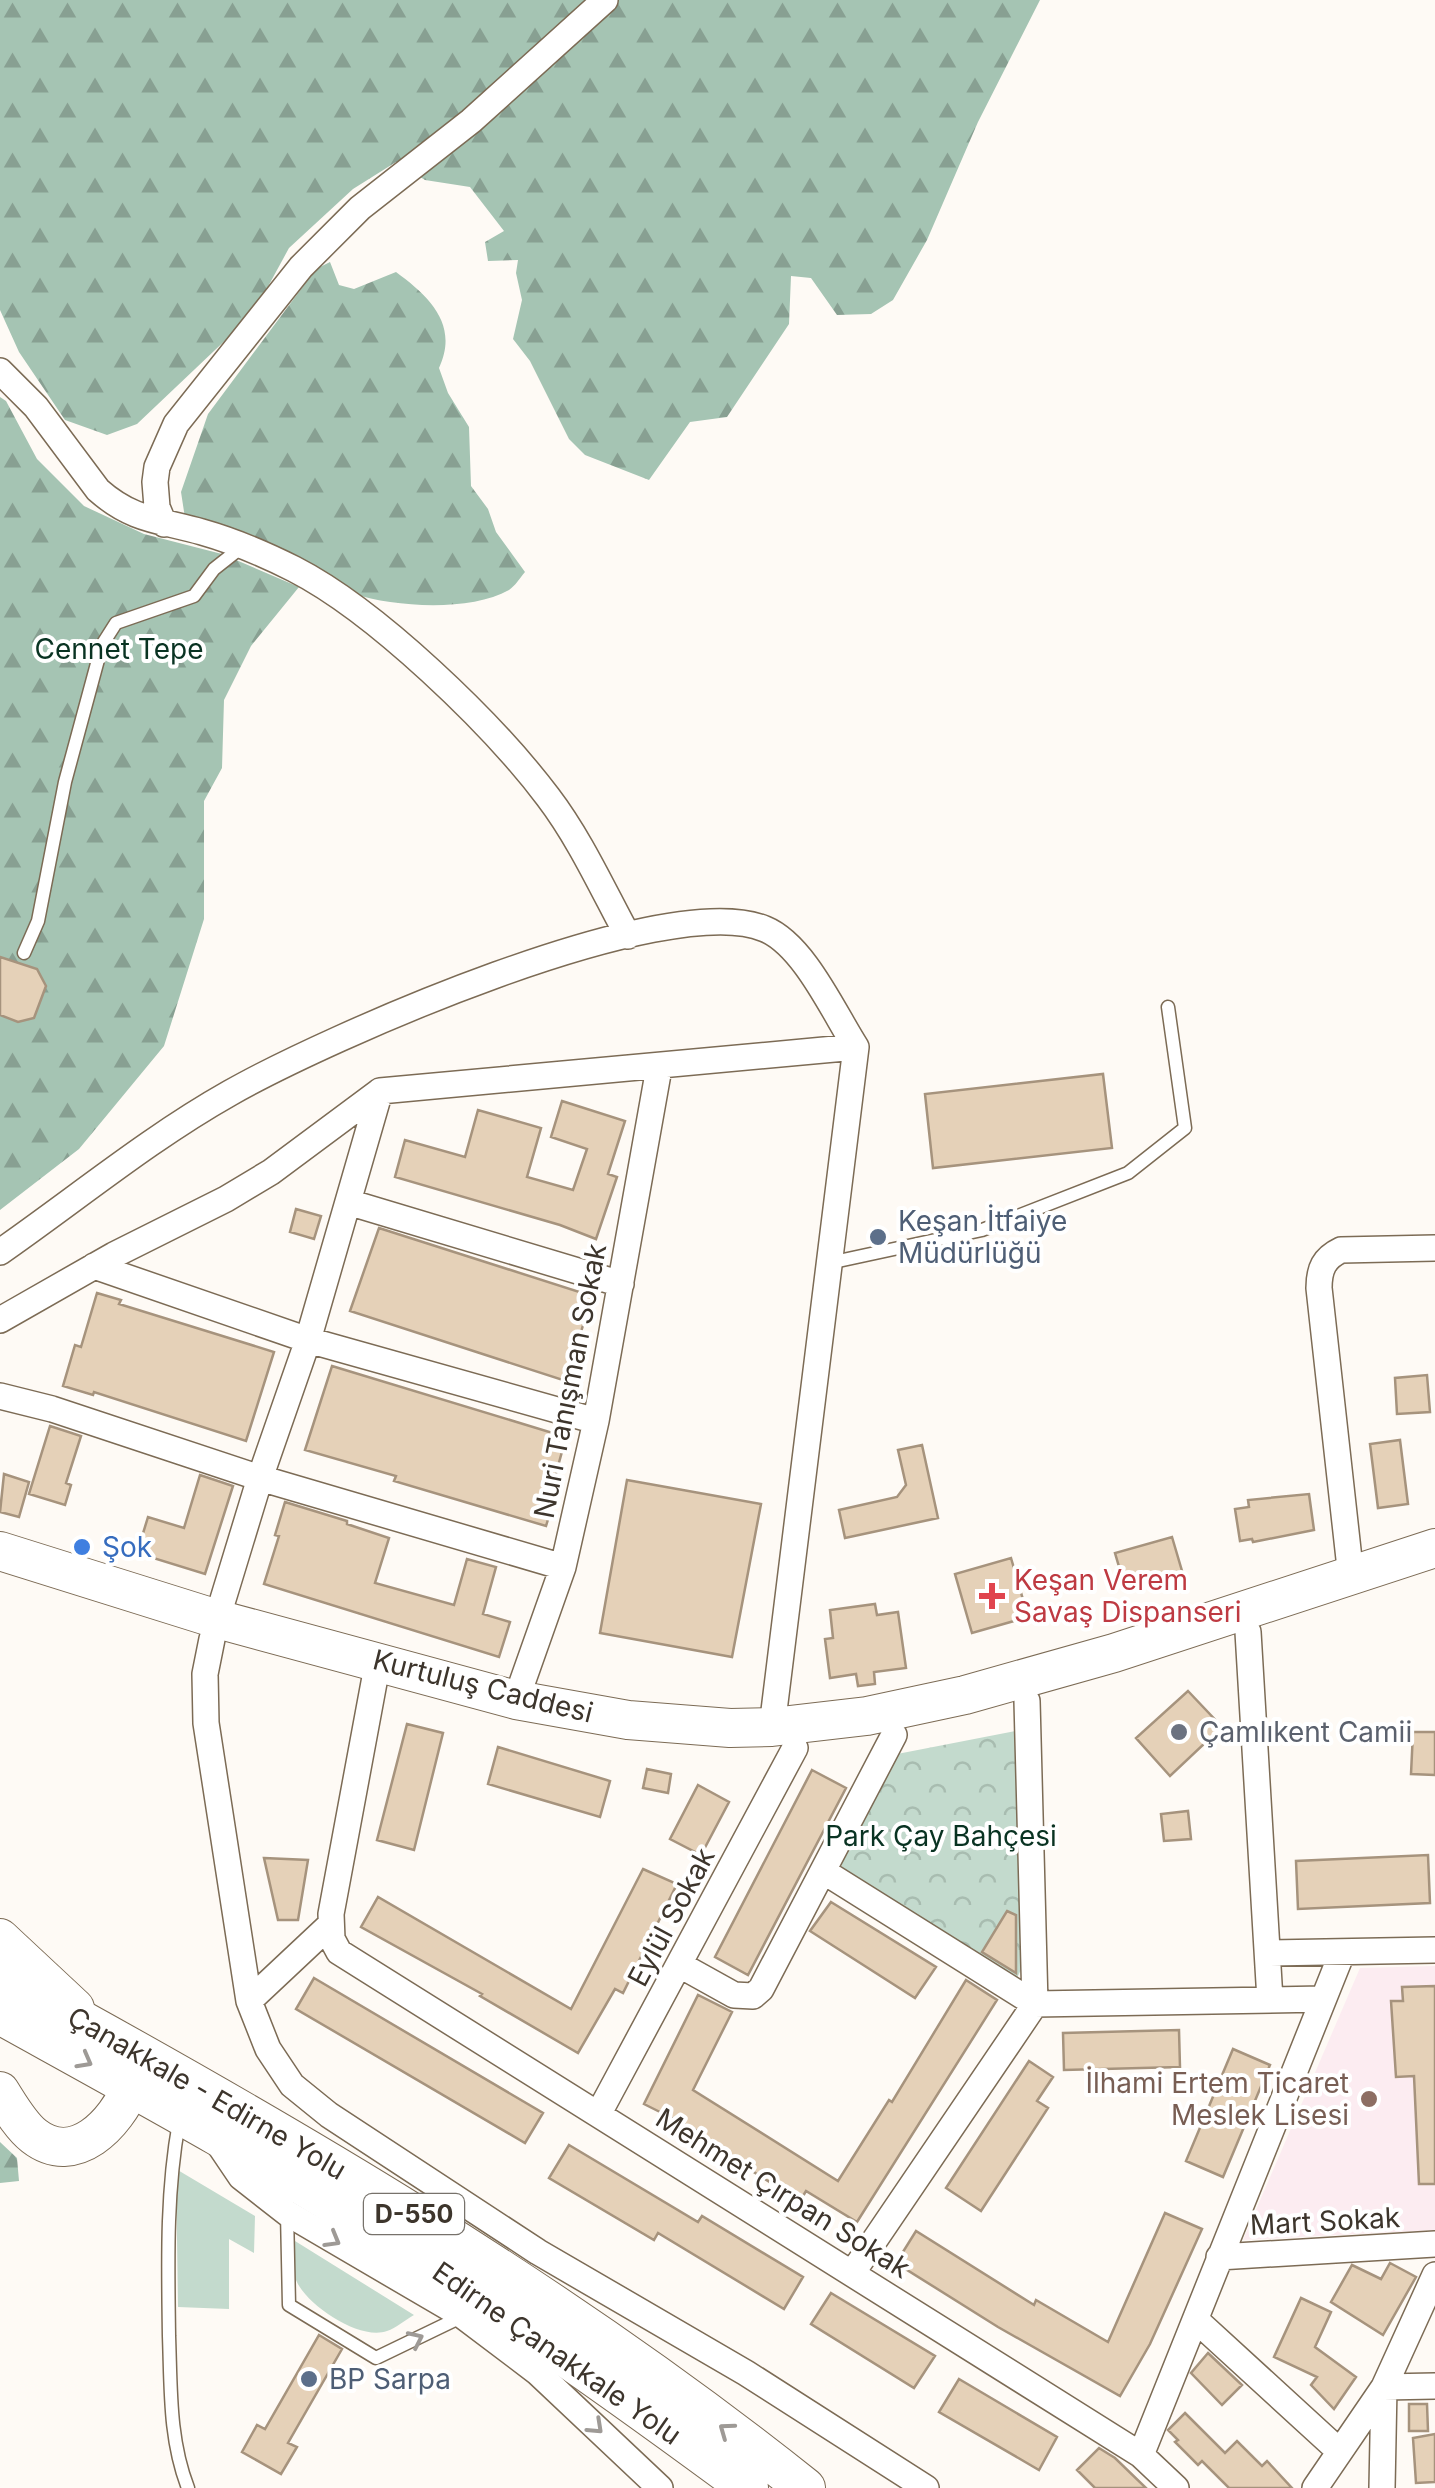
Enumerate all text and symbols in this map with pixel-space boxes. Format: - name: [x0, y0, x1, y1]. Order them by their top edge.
- park label: Cennet Tepe: [35, 632, 203, 666]
- place label: Keşan İtfaiye Müdürlüğü: [898, 1204, 1067, 1270]
- marker: Keşan İtfaiye Müdürlüğü: [867, 1226, 889, 1248]
- street label: Nuri Tanışman Sokak: [527, 1241, 613, 1521]
- place label: Şok: [102, 1530, 152, 1564]
- marker: Şok: [71, 1536, 93, 1558]
- place label: Keşan Verem Savaş Dispanseri: [1014, 1563, 1242, 1629]
- marker: Keşan Verem Savaş Dispanseri: [979, 1583, 1005, 1609]
- street label: Kurtuluş Caddesi: [370, 1642, 596, 1730]
- place label: Çamlıkent Camii: [1199, 1715, 1412, 1749]
- marker: Çamlıkent Camii: [1168, 1721, 1190, 1743]
- park label: Park Çay Bahçesi: [825, 1819, 1057, 1853]
- street label: Eylül Sokak: [620, 1842, 722, 1992]
- street label: Çanakkale - Edirne Yolu: [62, 1999, 352, 2187]
- one-way arrow: [74, 2049, 92, 2069]
- place label: İlhami Ertem Ticaret Meslek Lisesi: [1085, 2066, 1349, 2132]
- marker: İlhami Ertem Ticaret Meslek Lisesi: [1358, 2088, 1380, 2110]
- street label: Mehmet Çırpan Sokak: [650, 2101, 916, 2285]
- road number: D-550: [364, 2194, 464, 2234]
- street label: Mart Sokak: [1249, 2200, 1401, 2242]
- one-way arrow: [322, 2228, 340, 2247]
- street label: Edirne Çanakkale Yolu: [426, 2254, 688, 2452]
- one-way arrow: [406, 2331, 424, 2351]
- place label: BP Sarpa: [329, 2362, 451, 2396]
- marker: BP Sarpa: [298, 2368, 320, 2390]
- one-way arrow: [585, 2415, 603, 2433]
- one-way arrow: [719, 2424, 737, 2442]

